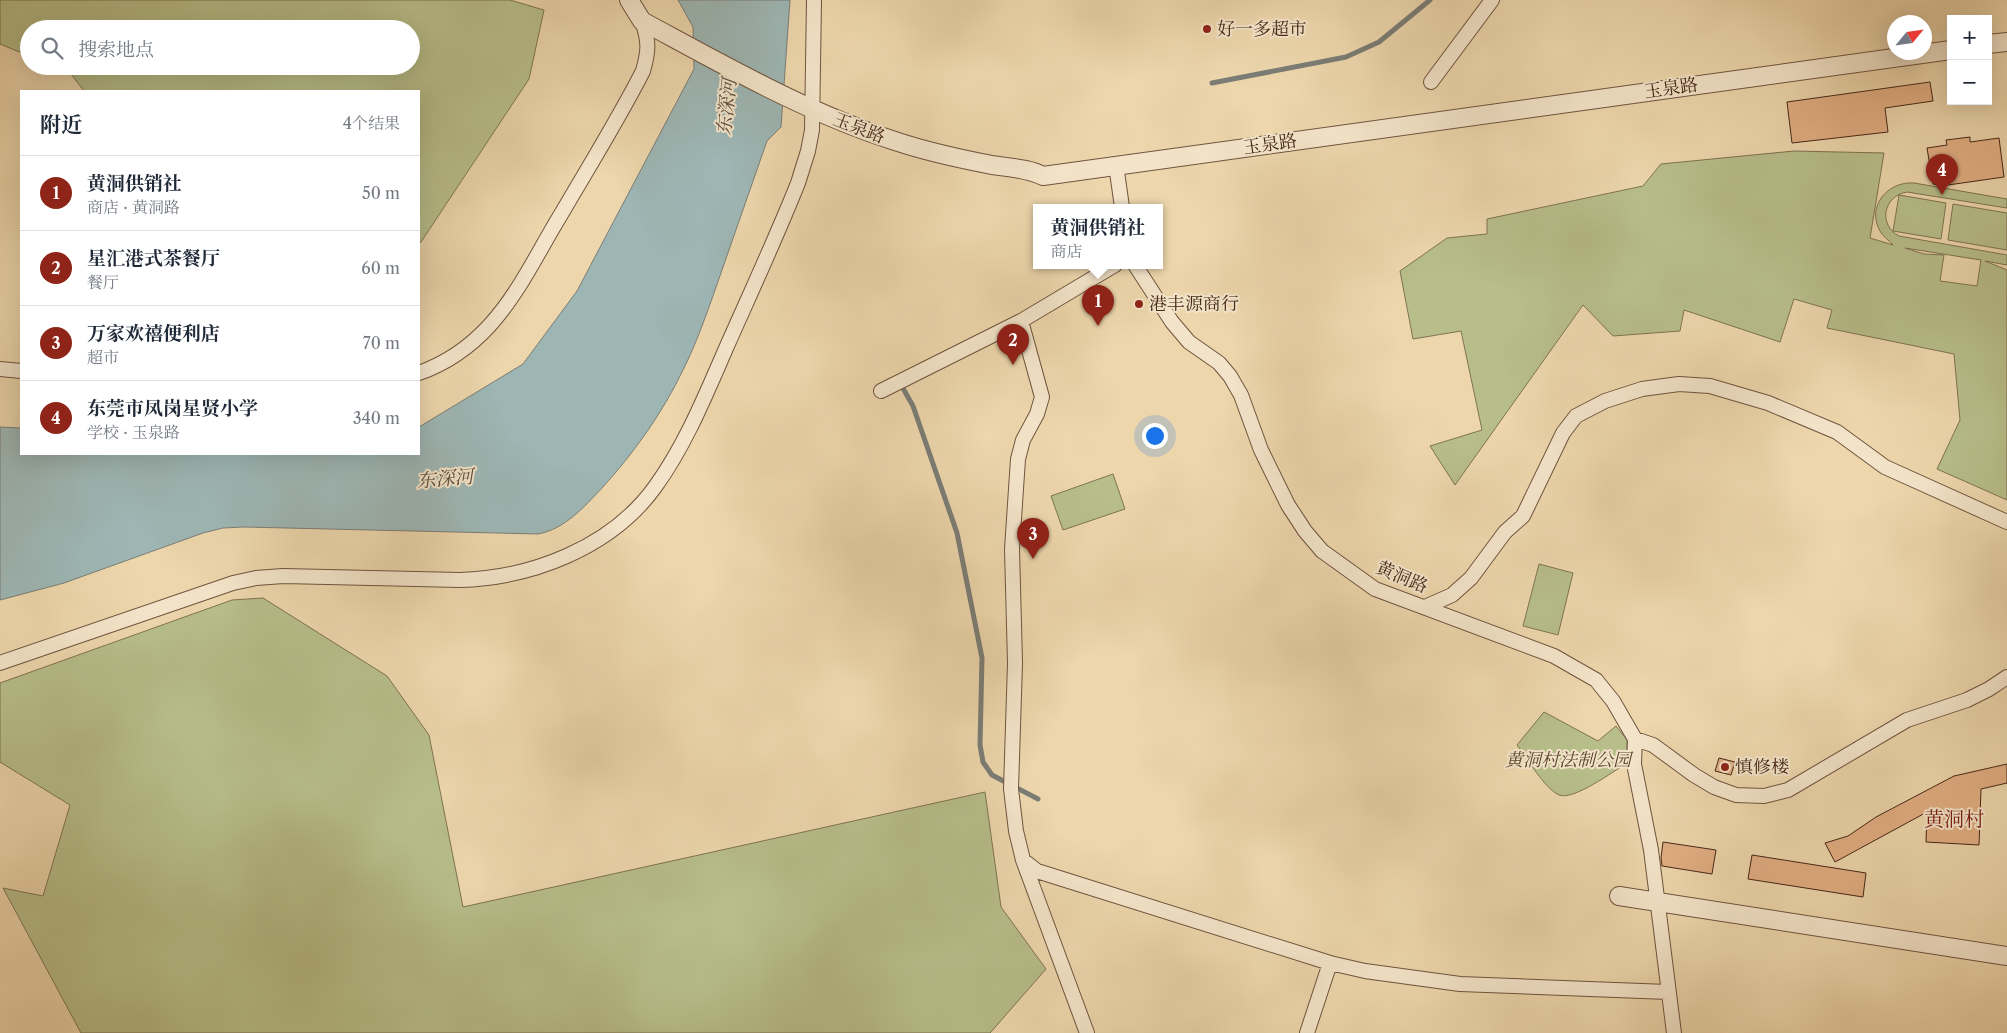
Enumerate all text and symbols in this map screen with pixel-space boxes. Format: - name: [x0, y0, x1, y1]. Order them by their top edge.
- north arrow: [1887, 15, 1932, 60]
- map controls: [1947, 15, 1992, 105]
- button: +: [1947, 15, 1992, 60]
- place label: 好一多超市: [1217, 18, 1307, 40]
- search box: [20, 20, 420, 75]
- marker: 好一多超市: [1201, 23, 1213, 35]
- icon: search: [38, 34, 66, 62]
- text: 搜索地点: [78, 38, 154, 61]
- button: −: [1947, 60, 1992, 105]
- street label: 玉泉路: [1643, 73, 1699, 103]
- water label: 东深河: [712, 75, 741, 137]
- street label: 玉泉路: [830, 108, 888, 148]
- text: 附近: [40, 112, 82, 137]
- text: 4个结果: [343, 113, 400, 133]
- street label: 玉泉路: [1242, 129, 1298, 159]
- pin: 4: [1926, 154, 1958, 195]
- text: 黄洞供销社: [87, 172, 182, 195]
- text: 1: [52, 183, 60, 203]
- text: 50 m: [362, 183, 400, 203]
- text: 商店 · 黄洞路: [87, 197, 180, 217]
- popup: [1033, 204, 1163, 269]
- text: 黄洞供销社: [1050, 216, 1146, 239]
- text: 商店: [1050, 241, 1083, 261]
- text: 星汇港式茶餐厅: [87, 247, 220, 270]
- text: 2: [51, 258, 61, 278]
- text: 60 m: [361, 258, 400, 278]
- text: 餐厅: [87, 272, 119, 292]
- pin: 1: [1082, 285, 1114, 326]
- place label: 港丰源商行: [1149, 293, 1239, 315]
- marker: 港丰源商行: [1133, 298, 1145, 310]
- text: 万家欢禧便利店: [87, 322, 220, 345]
- pin: 2: [997, 324, 1029, 365]
- text: 3: [51, 333, 61, 353]
- text: 70 m: [363, 333, 400, 353]
- text: 超市: [87, 347, 119, 367]
- text: 东莞市凤岗星贤小学: [87, 397, 258, 420]
- text: 4: [51, 408, 61, 428]
- text: 340 m: [353, 408, 400, 428]
- text: 学校 · 玉泉路: [87, 422, 180, 442]
- your location: [1142, 423, 1168, 449]
- water label: 东深河: [416, 464, 477, 492]
- pin: 3: [1017, 518, 1049, 559]
- street label: 黄洞路: [1373, 556, 1431, 598]
- park label: 黄洞村法制公园: [1505, 749, 1634, 771]
- place label: 慎修楼: [1735, 756, 1789, 778]
- marker: 慎修楼: [1719, 761, 1731, 773]
- district label: 黄洞村: [1924, 807, 1984, 831]

